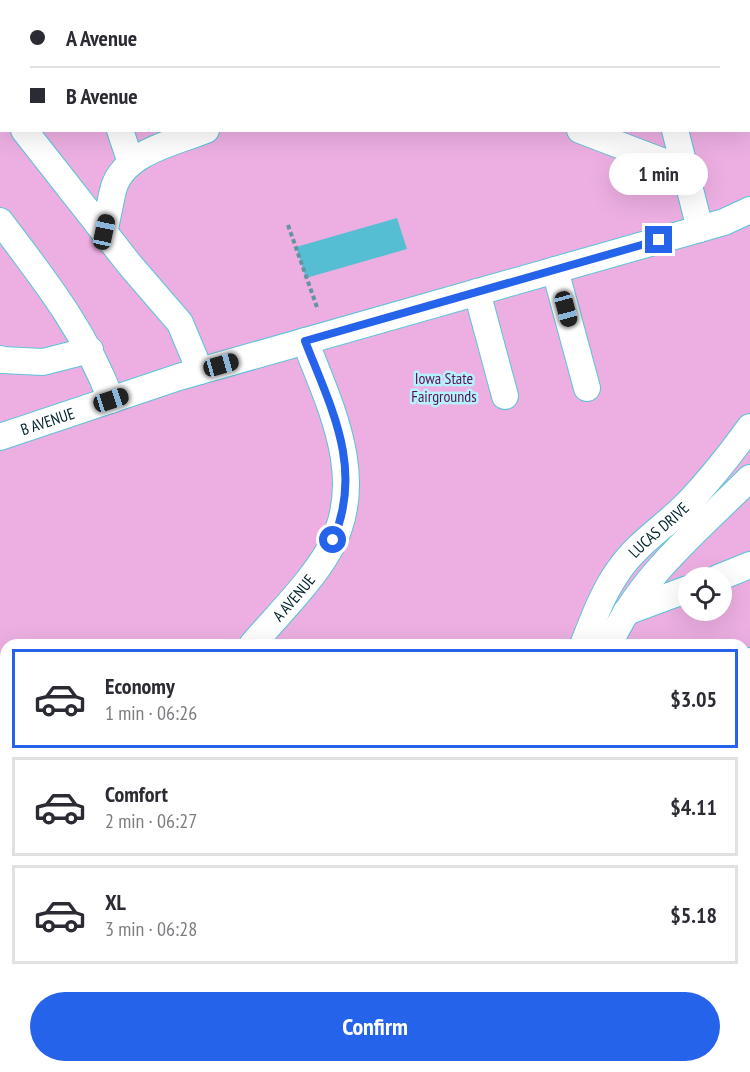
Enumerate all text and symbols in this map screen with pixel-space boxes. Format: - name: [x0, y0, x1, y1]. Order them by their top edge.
- text: A Avenue: [66, 24, 137, 52]
- text: B Avenue: [66, 82, 138, 110]
- callout: 1 min: [610, 153, 708, 195]
- text: 1 min: [638, 161, 679, 187]
- car: [91, 213, 117, 251]
- route end: [645, 226, 672, 253]
- car: [553, 289, 579, 329]
- car: [201, 351, 241, 379]
- park label: Iowa State Fairgrounds: [411, 368, 477, 406]
- car: [91, 386, 131, 414]
- street label: B AVENUE: [18, 403, 77, 439]
- street label: LUCAS DRIVE: [624, 498, 693, 562]
- route start: [319, 526, 346, 553]
- map controls: [678, 567, 732, 621]
- button: locate: [678, 567, 732, 621]
- street label: A AVENUE: [268, 570, 319, 625]
- icon: car: [33, 672, 87, 726]
- text: Economy: [105, 672, 175, 700]
- text: $3.05: [670, 685, 717, 713]
- text: 1 min · 06:26: [105, 700, 197, 726]
- icon: car: [33, 780, 87, 834]
- text: Comfort: [105, 780, 168, 808]
- text: $4.11: [670, 793, 717, 821]
- text: 2 min · 06:27: [105, 808, 197, 834]
- icon: car: [33, 888, 87, 942]
- text: XL: [105, 888, 126, 916]
- text: $5.18: [670, 901, 717, 929]
- text: 3 min · 06:28: [105, 916, 197, 942]
- button: Confirm: [30, 992, 720, 1061]

